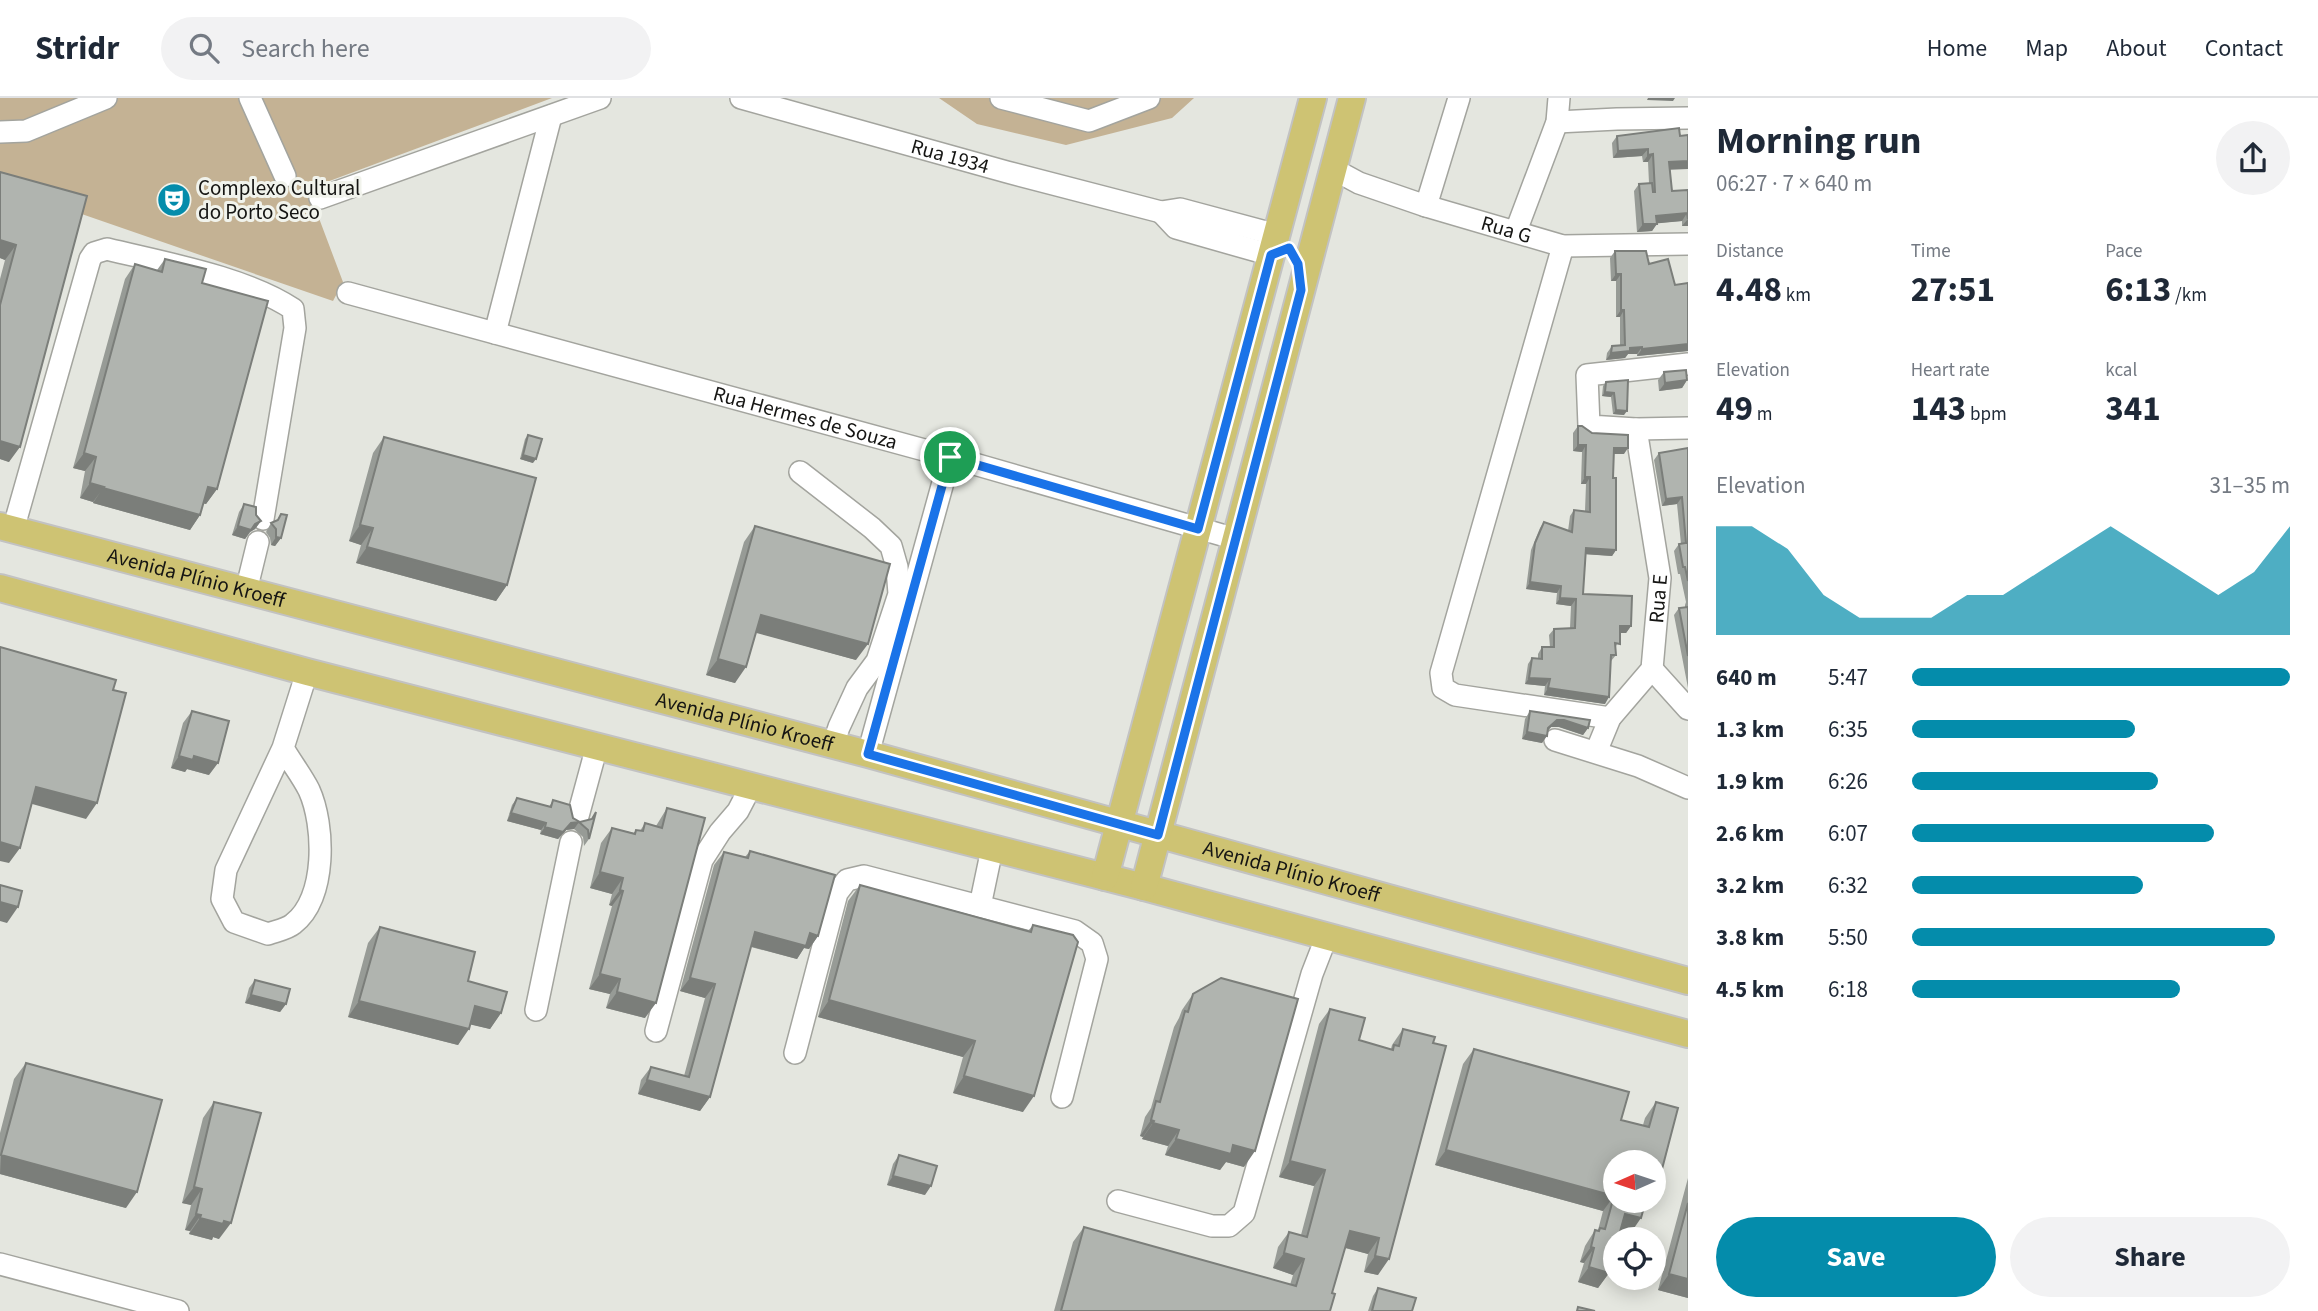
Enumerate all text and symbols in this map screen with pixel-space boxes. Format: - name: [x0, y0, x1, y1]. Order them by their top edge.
- search box: [161, 17, 651, 80]
- text: Stridr: [35, 25, 119, 72]
- icon: search: [185, 29, 223, 67]
- text: Search here: [241, 30, 370, 67]
- text: Home: [1927, 31, 1987, 66]
- text: Map: [2025, 31, 2068, 66]
- text: About: [2106, 31, 2167, 66]
- text: Contact: [2205, 31, 2283, 66]
- text: Morning run: [1716, 114, 1921, 168]
- button: share: [2216, 121, 2290, 195]
- street label: Rua 1934: [908, 131, 993, 181]
- text: 06:27 · 7 × 640 m: [1716, 167, 1872, 200]
- place label: Complexo Cultural do Porto Seco: [198, 173, 360, 227]
- theatre icon: Complexo Cultural do Porto Seco: [155, 181, 193, 219]
- street label: Rua G: [1478, 208, 1535, 251]
- text: Distance: [1716, 238, 1784, 265]
- text: Time: [1911, 238, 1951, 265]
- text: Pace: [2105, 238, 2143, 265]
- text: 4.48: [1716, 265, 1782, 315]
- text: 27:51: [1911, 265, 1995, 315]
- text: 6:13: [2105, 265, 2171, 315]
- text: km: [1782, 282, 1811, 309]
- text: /km: [2171, 282, 2207, 309]
- text: Elevation: [1716, 357, 1790, 384]
- text: Heart rate: [1911, 357, 1990, 384]
- text: kcal: [2105, 357, 2137, 384]
- street label: Rua Hermes de Souza: [710, 378, 901, 457]
- text: 49: [1716, 384, 1753, 434]
- text: 143: [1911, 384, 1966, 434]
- text: 341: [2105, 384, 2161, 434]
- text: m: [1753, 401, 1773, 428]
- text: bpm: [1966, 401, 2007, 428]
- pin: [920, 427, 980, 487]
- icon: arrive: [931, 438, 969, 476]
- text: Elevation: [1716, 469, 1806, 502]
- text: 31–35 m: [2210, 469, 2290, 502]
- street label: Avenida Plínio Kroeff: [104, 540, 289, 615]
- street label: Rua E: [1641, 573, 1675, 624]
- text: 640 m: [1716, 661, 1777, 694]
- text: 5:47: [1828, 661, 1868, 694]
- street label: Avenida Plínio Kroeff: [653, 684, 838, 760]
- text: 1.3 km: [1716, 713, 1784, 746]
- text: 6:35: [1828, 713, 1868, 746]
- text: 1.9 km: [1716, 765, 1784, 798]
- text: 6:26: [1828, 765, 1868, 798]
- text: 2.6 km: [1716, 817, 1784, 850]
- text: 6:07: [1828, 817, 1868, 850]
- street label: Avenida Plínio Kroeff: [1200, 832, 1384, 910]
- text: 3.2 km: [1716, 869, 1784, 902]
- text: 6:32: [1828, 869, 1868, 902]
- text: 3.8 km: [1716, 921, 1784, 954]
- text: 5:50: [1828, 921, 1868, 954]
- text: 4.5 km: [1716, 973, 1784, 1006]
- text: 6:18: [1828, 973, 1868, 1006]
- north arrow: [1603, 1150, 1666, 1213]
- map controls: [1603, 1150, 1666, 1290]
- button: Save: [1716, 1217, 1996, 1297]
- button: Share: [2010, 1217, 2290, 1297]
- button: locate: [1603, 1227, 1666, 1290]

